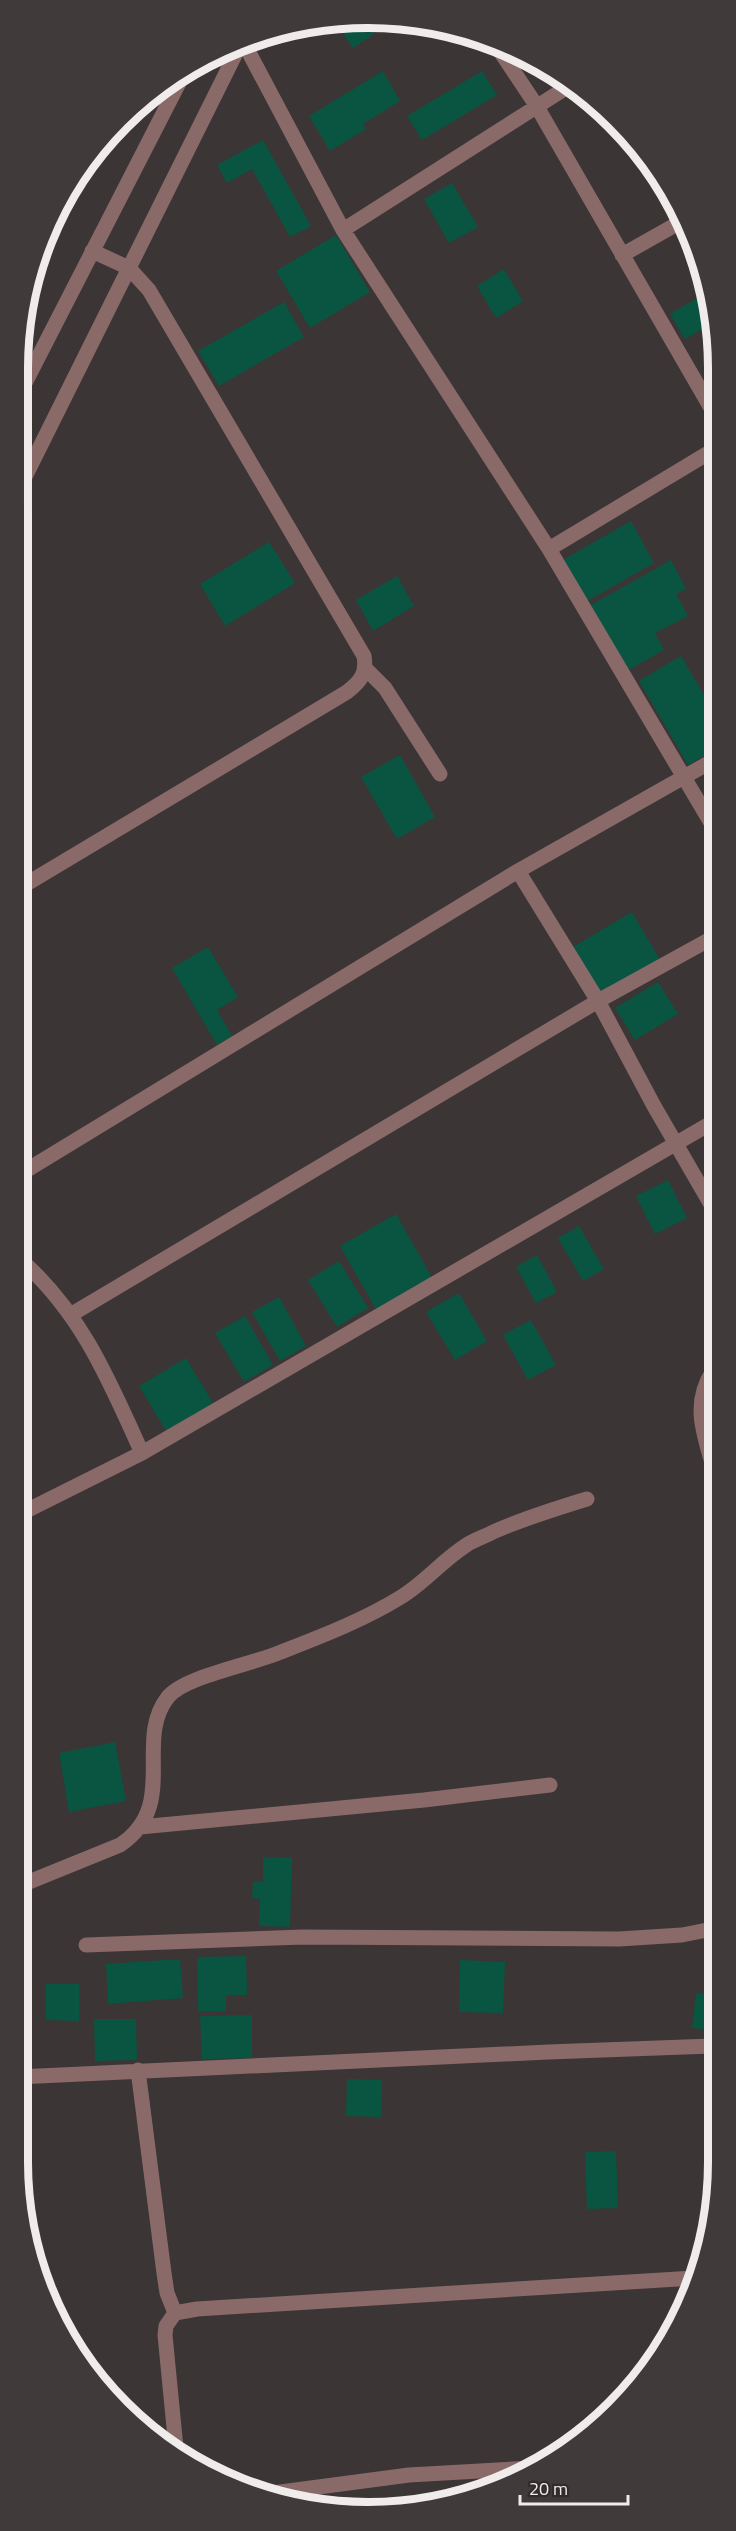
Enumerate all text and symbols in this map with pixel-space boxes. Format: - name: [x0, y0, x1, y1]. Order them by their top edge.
- scale bar: [520, 2468, 628, 2506]
- text: 20 m: [529, 2475, 568, 2502]

